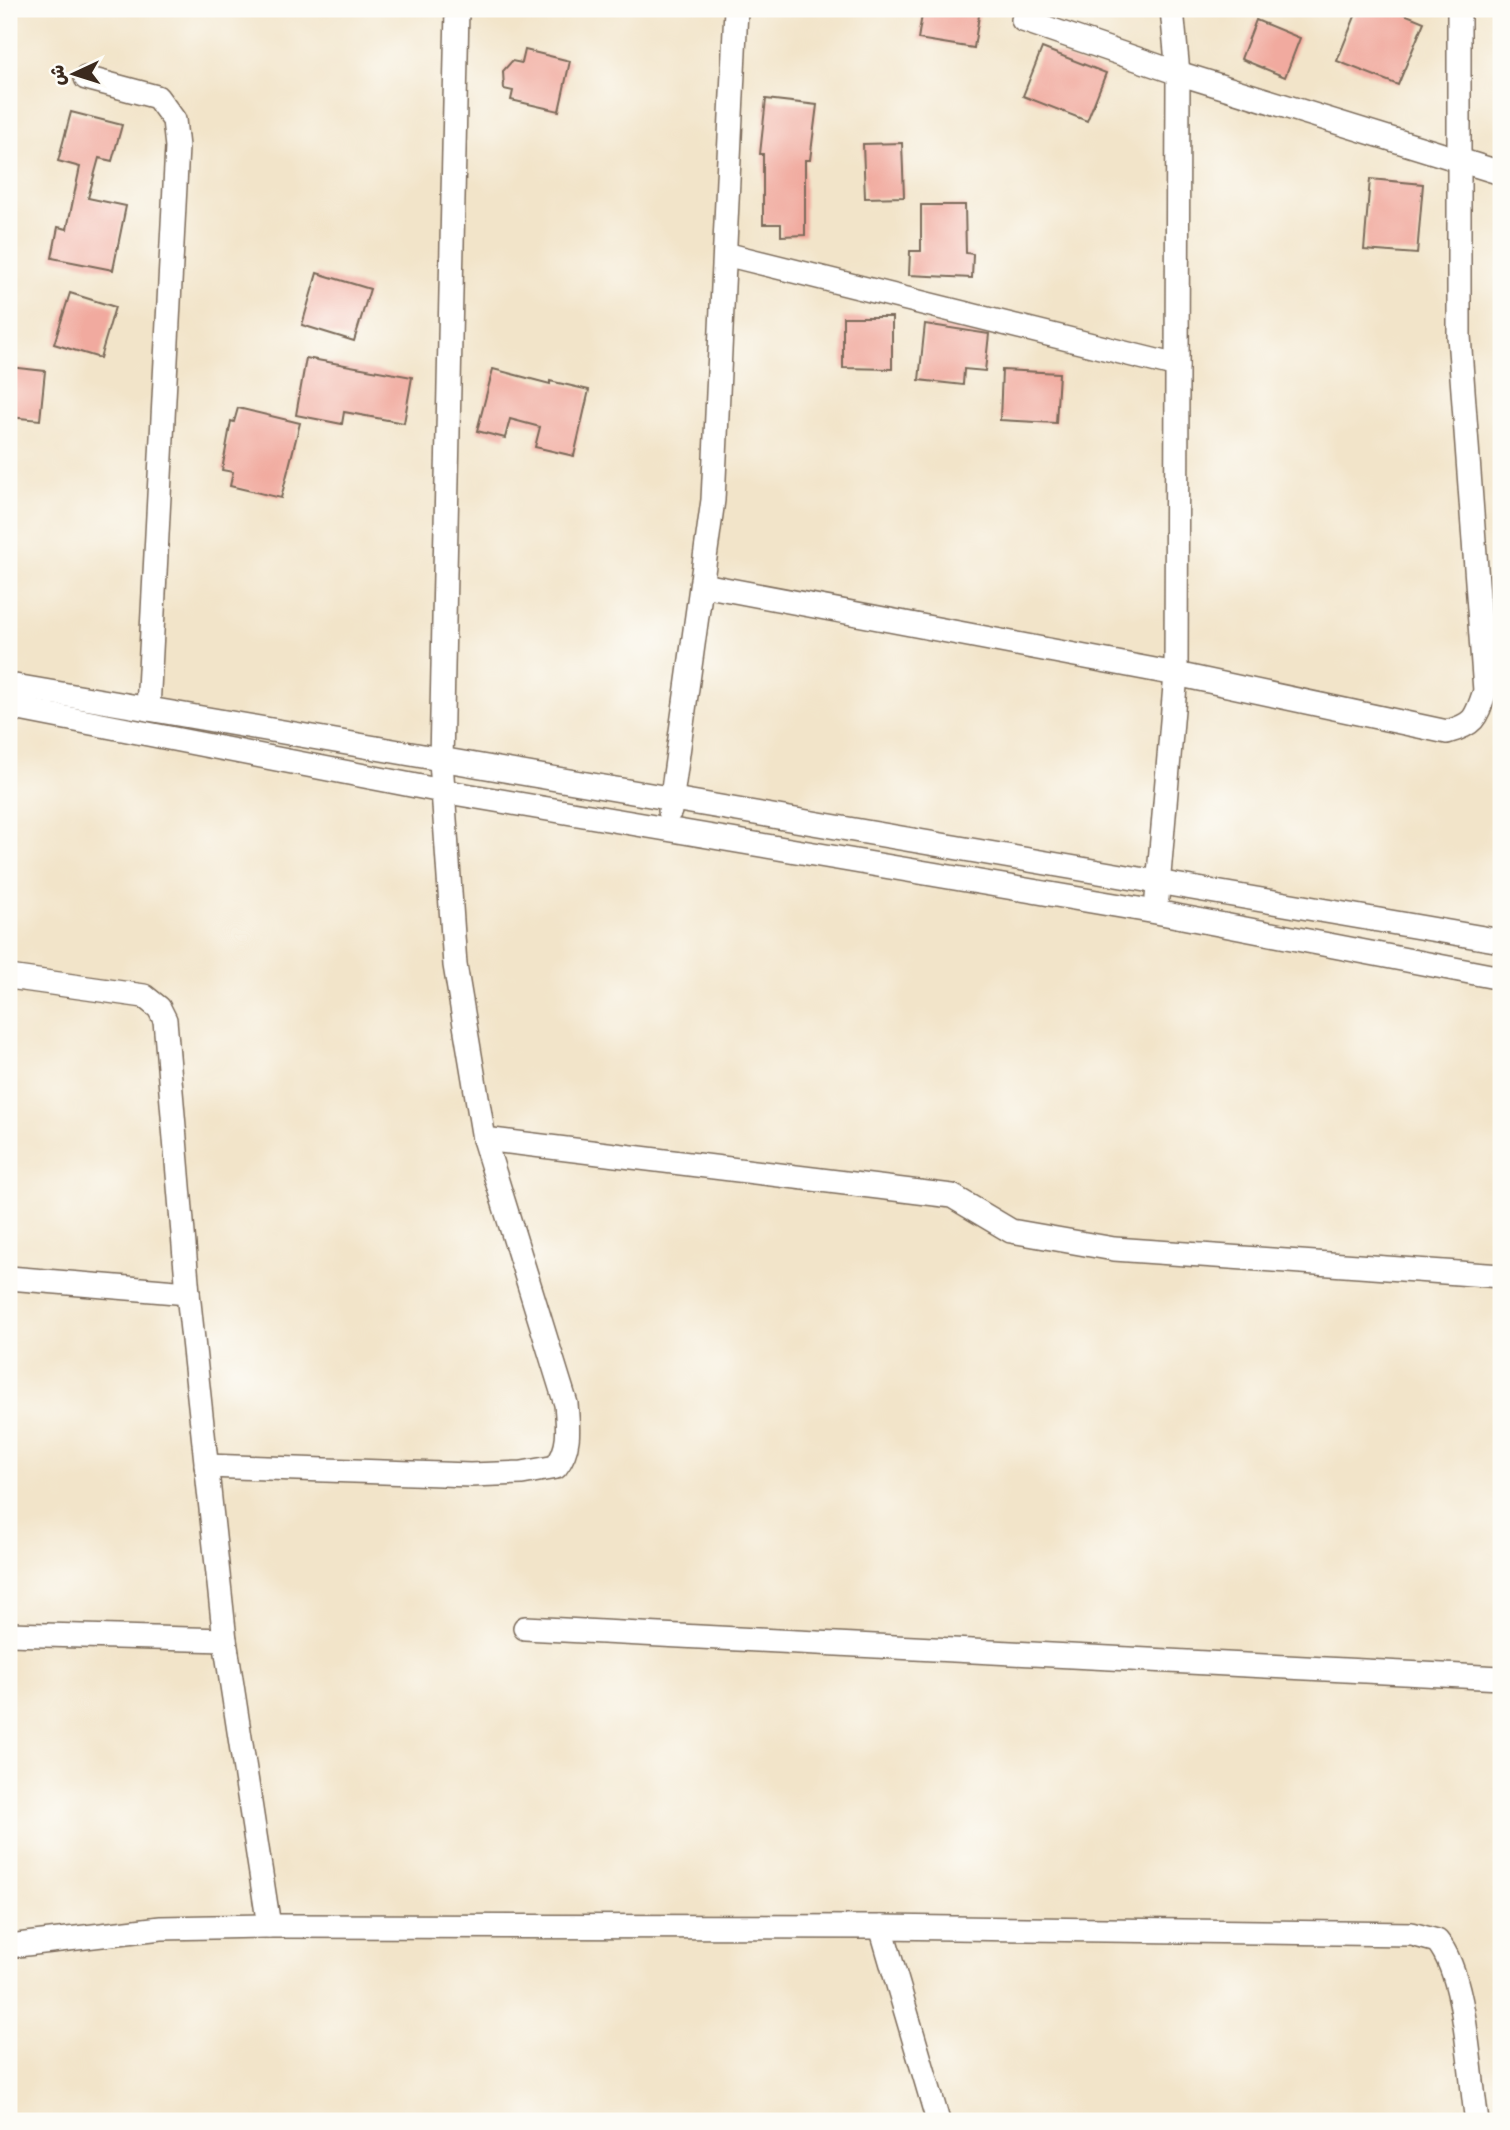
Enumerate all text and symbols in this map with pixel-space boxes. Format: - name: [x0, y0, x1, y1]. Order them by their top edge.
- north arrow: [38, 38, 108, 108]
- text: ش: [44, 64, 71, 86]

